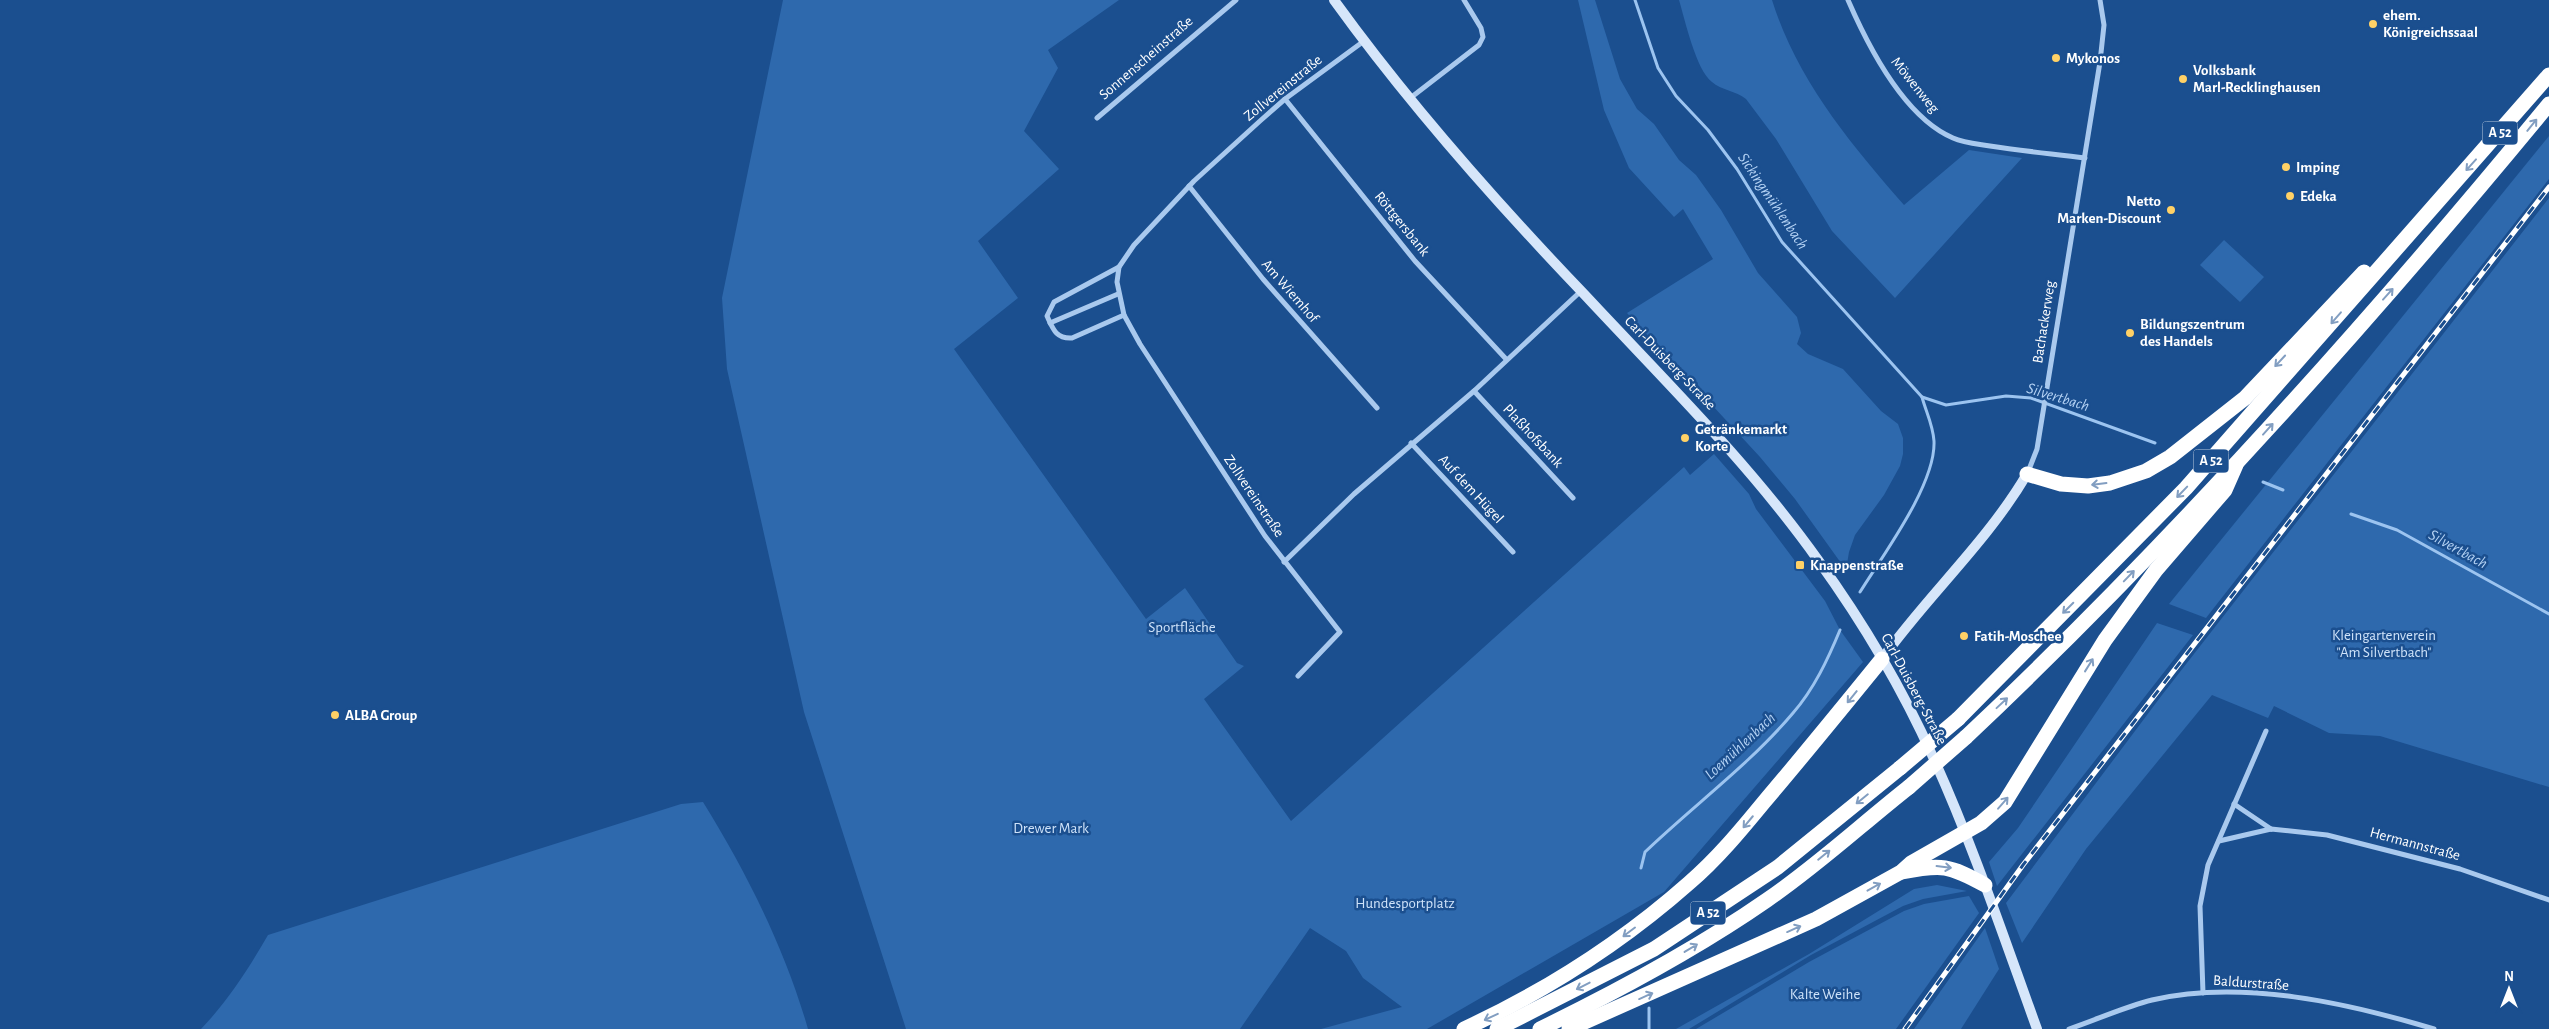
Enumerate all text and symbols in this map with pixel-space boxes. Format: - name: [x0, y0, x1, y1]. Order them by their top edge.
- place label: ehem. Königreichssaal: [2383, 8, 2478, 40]
- street label: Sonnenscheinstraße: [1096, 13, 1196, 103]
- marker: ehem. Königreichssaal: [2367, 18, 2379, 30]
- place label: Mykonos: [2066, 51, 2120, 66]
- street label: Zollvereinstraße: [1241, 52, 1325, 124]
- marker: Mykonos: [2050, 52, 2062, 64]
- street label: Möwenweg: [1888, 54, 1942, 116]
- place label: Volksbank Marl-Recklinghausen: [2193, 63, 2321, 95]
- marker: Volksbank Marl-Recklinghausen: [2177, 73, 2189, 85]
- one-way arrow: [2526, 118, 2537, 131]
- road number: A 52: [2482, 122, 2518, 144]
- water label: Sickingmühlenbach: [1735, 150, 1811, 252]
- one-way arrow: [2465, 158, 2477, 171]
- place label: Imping: [2296, 160, 2340, 175]
- marker: Imping: [2280, 161, 2292, 173]
- street label: Röttgersbank: [1372, 189, 1433, 259]
- place label: Edeka: [2300, 189, 2337, 204]
- marker: Edeka: [2284, 190, 2296, 202]
- place label: Netto Marken-Discount: [2057, 194, 2161, 226]
- marker: Netto Marken-Discount: [2165, 204, 2177, 216]
- street label: Am Wiemhof: [1259, 257, 1322, 327]
- street label: Bachackerweg: [2030, 279, 2058, 365]
- one-way arrow: [2382, 287, 2393, 300]
- one-way arrow: [2330, 312, 2342, 325]
- street label: Carl-Duisberg-Straße: [1622, 313, 1718, 413]
- place label: Bildungszentrum des Handels: [2140, 317, 2245, 349]
- marker: Bildungszentrum des Handels: [2124, 327, 2136, 339]
- one-way arrow: [2274, 354, 2286, 367]
- water label: Silvertbach: [2025, 380, 2091, 414]
- street label: Plaßhofsbank: [1500, 401, 1566, 471]
- place label: Getränkemarkt Korte: [1695, 422, 1787, 454]
- one-way arrow: [2262, 422, 2274, 435]
- marker: Getränkemarkt Korte: [1679, 432, 1691, 444]
- road number: A 52: [2194, 450, 2228, 472]
- street label: Zollvereinstraße: [1221, 452, 1287, 540]
- street label: Auf dem Hügel: [1436, 452, 1506, 526]
- one-way arrow: [2091, 479, 2107, 489]
- one-way arrow: [2176, 486, 2188, 499]
- water label: Silvertbach: [2426, 526, 2490, 572]
- place label: Knappenstraße: [1810, 558, 1904, 573]
- marker: Knappenstraße: [1794, 559, 1806, 571]
- one-way arrow: [2123, 570, 2135, 582]
- one-way arrow: [2062, 602, 2074, 614]
- park label: Sportfläche: [1148, 620, 1216, 635]
- park label: Kleingartenverein "Am Silvertbach": [2332, 628, 2436, 660]
- place label: Fatih-Moschee: [1974, 629, 2062, 644]
- marker: Fatih-Moschee: [1958, 630, 1970, 642]
- street label: Carl-Duisberg-Straße: [1878, 631, 1950, 747]
- one-way arrow: [2085, 659, 2095, 673]
- one-way arrow: [1846, 690, 1857, 703]
- one-way arrow: [1995, 697, 2008, 709]
- place label: ALBA Group: [345, 708, 418, 723]
- marker: ALBA Group: [329, 709, 341, 721]
- water label: Loemühlenbach: [1702, 710, 1778, 782]
- one-way arrow: [1856, 793, 1869, 804]
- one-way arrow: [1998, 796, 2009, 809]
- one-way arrow: [1742, 815, 1753, 828]
- park label: Drewer Mark: [1013, 821, 1089, 836]
- street label: Hermannstraße: [2368, 825, 2462, 863]
- one-way arrow: [1817, 850, 1830, 861]
- one-way arrow: [1936, 862, 1952, 872]
- one-way arrow: [1866, 882, 1881, 892]
- park label: Hundesportplatz: [1355, 896, 1455, 911]
- road number: A 52: [1690, 901, 1726, 924]
- one-way arrow: [1786, 923, 1801, 933]
- one-way arrow: [1622, 927, 1636, 937]
- one-way arrow: [1683, 943, 1697, 953]
- north arrow: [2484, 964, 2534, 1014]
- text: N: [2504, 970, 2514, 984]
- street label: Baldurstraße: [2213, 973, 2290, 993]
- one-way arrow: [1576, 982, 1591, 991]
- park label: Kalte Weihe: [1790, 987, 1860, 1002]
- one-way arrow: [1638, 991, 1653, 1000]
- one-way arrow: [1484, 1012, 1499, 1022]

